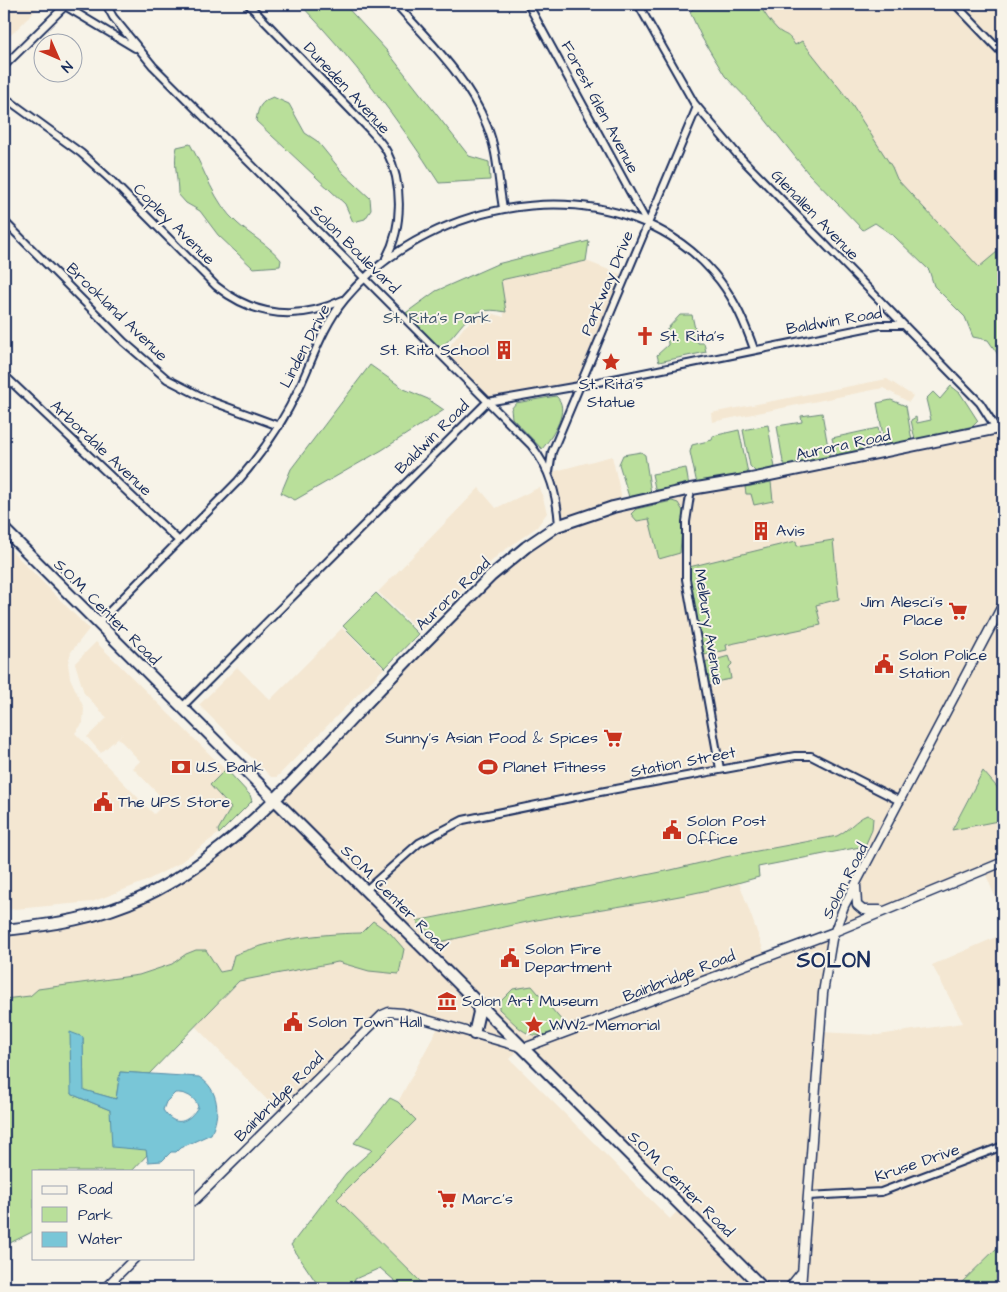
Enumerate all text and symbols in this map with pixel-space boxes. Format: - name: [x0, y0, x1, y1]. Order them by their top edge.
- north arrow: [32, 32, 82, 82]
- street label: Duneden Avenue: [299, 37, 396, 139]
- street label: Forest Glen Avenue: [556, 37, 644, 177]
- text: N: [56, 56, 77, 77]
- street label: Glenallen Avenue: [766, 165, 864, 265]
- street label: Copley Avenue: [127, 178, 220, 271]
- street label: Solon Boulevard: [305, 199, 405, 299]
- street label: Parkway Drive: [575, 227, 640, 339]
- street label: Brookland Avenue: [61, 258, 173, 366]
- street label: Linden Drive: [274, 300, 336, 392]
- street label: Baldwin Road: [784, 302, 884, 340]
- park label: St. Rita's Park: [383, 307, 491, 329]
- church icon: St. Rita's: [634, 325, 656, 347]
- place label: St. Rita's: [660, 325, 724, 347]
- place label: St. Rita School: [380, 339, 489, 361]
- building icon: St. Rita School: [493, 339, 515, 361]
- place icon: St. Rita's Statue: [600, 351, 622, 373]
- place label: St. Rita's Statue: [579, 373, 643, 413]
- street label: Arbordale Avenue: [45, 395, 157, 501]
- street label: Baldwin Road: [390, 395, 474, 479]
- street label: Aurora Road: [794, 424, 892, 466]
- building icon: Avis: [750, 520, 772, 542]
- place label: Avis: [776, 520, 805, 542]
- street label: Aurora Road: [411, 553, 495, 635]
- street label: S.O.M. Center Road: [49, 554, 165, 670]
- street label: Melbury Avenue: [688, 567, 729, 687]
- place label: Jim Alesci's Place: [861, 591, 943, 631]
- supermarket icon: Jim Alesci's Place: [947, 600, 969, 622]
- place label: Solon Police Station: [899, 644, 987, 684]
- public building icon: Solon Police Station: [873, 653, 895, 675]
- place label: Sunny's Asian Food & Spices: [385, 727, 598, 750]
- supermarket icon: Sunny's Asian Food & Spices: [602, 727, 624, 749]
- street label: Station Street: [629, 741, 738, 783]
- bank icon: U.S. Bank: [170, 756, 192, 778]
- place label: U.S. Bank: [196, 756, 264, 778]
- sports icon: Planet Fitness: [477, 756, 499, 778]
- place label: Planet Fitness: [503, 756, 606, 778]
- public building icon: The UPS Store: [92, 791, 114, 813]
- place label: The UPS Store: [118, 791, 230, 813]
- place label: Solon Post Office: [687, 810, 766, 850]
- public building icon: Solon Post Office: [661, 819, 683, 841]
- street label: Solon Road: [817, 839, 873, 923]
- street label: S.O.M. Center Road: [336, 840, 452, 956]
- place label: Solon Fire Department: [525, 938, 612, 978]
- street label: Bainbridge Road: [620, 945, 739, 1008]
- district label: SOLON: [796, 946, 871, 975]
- public building icon: Solon Fire Department: [499, 947, 521, 969]
- museum icon: Solon Art Museum: [436, 990, 458, 1012]
- place label: Solon Art Museum: [462, 990, 598, 1012]
- public building icon: Solon Town Hall: [282, 1011, 304, 1033]
- place label: Solon Town Hall: [308, 1011, 422, 1033]
- place icon: WW2 Memorial: [523, 1014, 545, 1036]
- place label: WW2 Memorial: [549, 1014, 660, 1036]
- street label: Bainbridge Road: [229, 1047, 329, 1147]
- street label: S.O.M. Center Road: [623, 1126, 739, 1242]
- street label: Kruse Drive: [872, 1138, 963, 1188]
- legend: [32, 1170, 195, 1260]
- text: Road: [78, 1179, 113, 1200]
- supermarket icon: Marc's: [436, 1188, 458, 1210]
- place label: Marc's: [462, 1188, 513, 1210]
- text: Park: [78, 1205, 113, 1226]
- text: Water: [78, 1229, 122, 1250]

